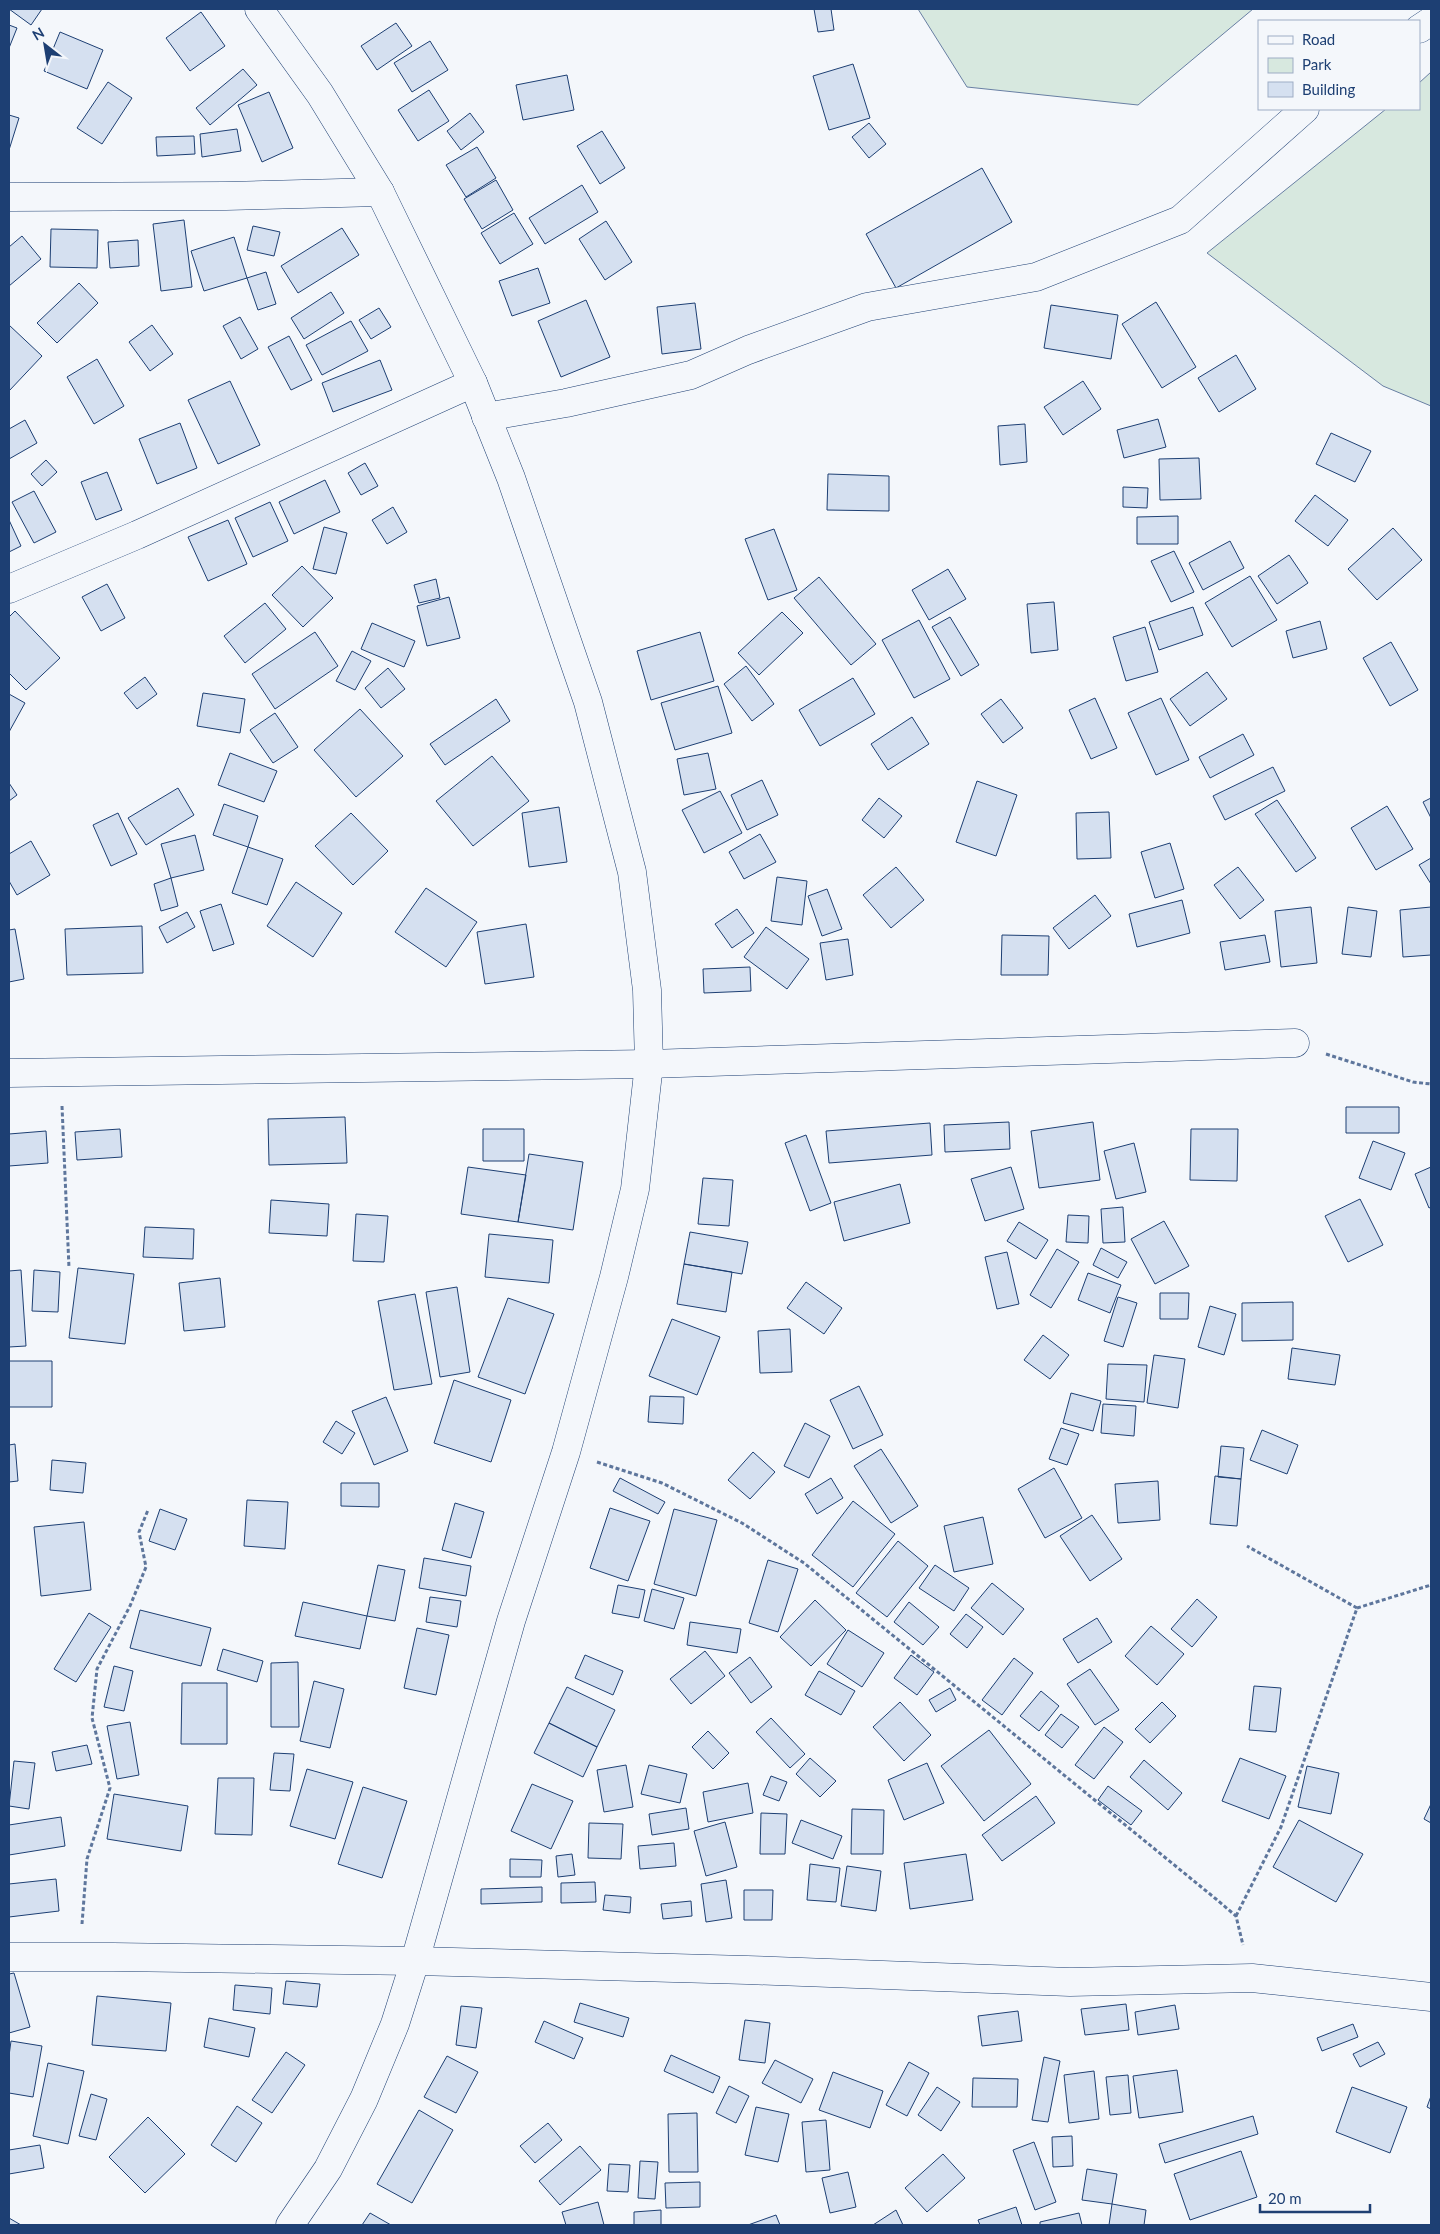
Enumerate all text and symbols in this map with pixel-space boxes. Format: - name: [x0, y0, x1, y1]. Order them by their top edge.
- north arrow: [20, 20, 70, 70]
- legend: [1258, 20, 1420, 110]
- text: N: [29, 23, 47, 43]
- text: Road: [1302, 30, 1335, 48]
- text: Park: [1302, 55, 1332, 73]
- text: Building: [1302, 80, 1355, 98]
- scale bar: [1260, 2182, 1370, 2214]
- text: 20 m: [1268, 2189, 1302, 2207]

